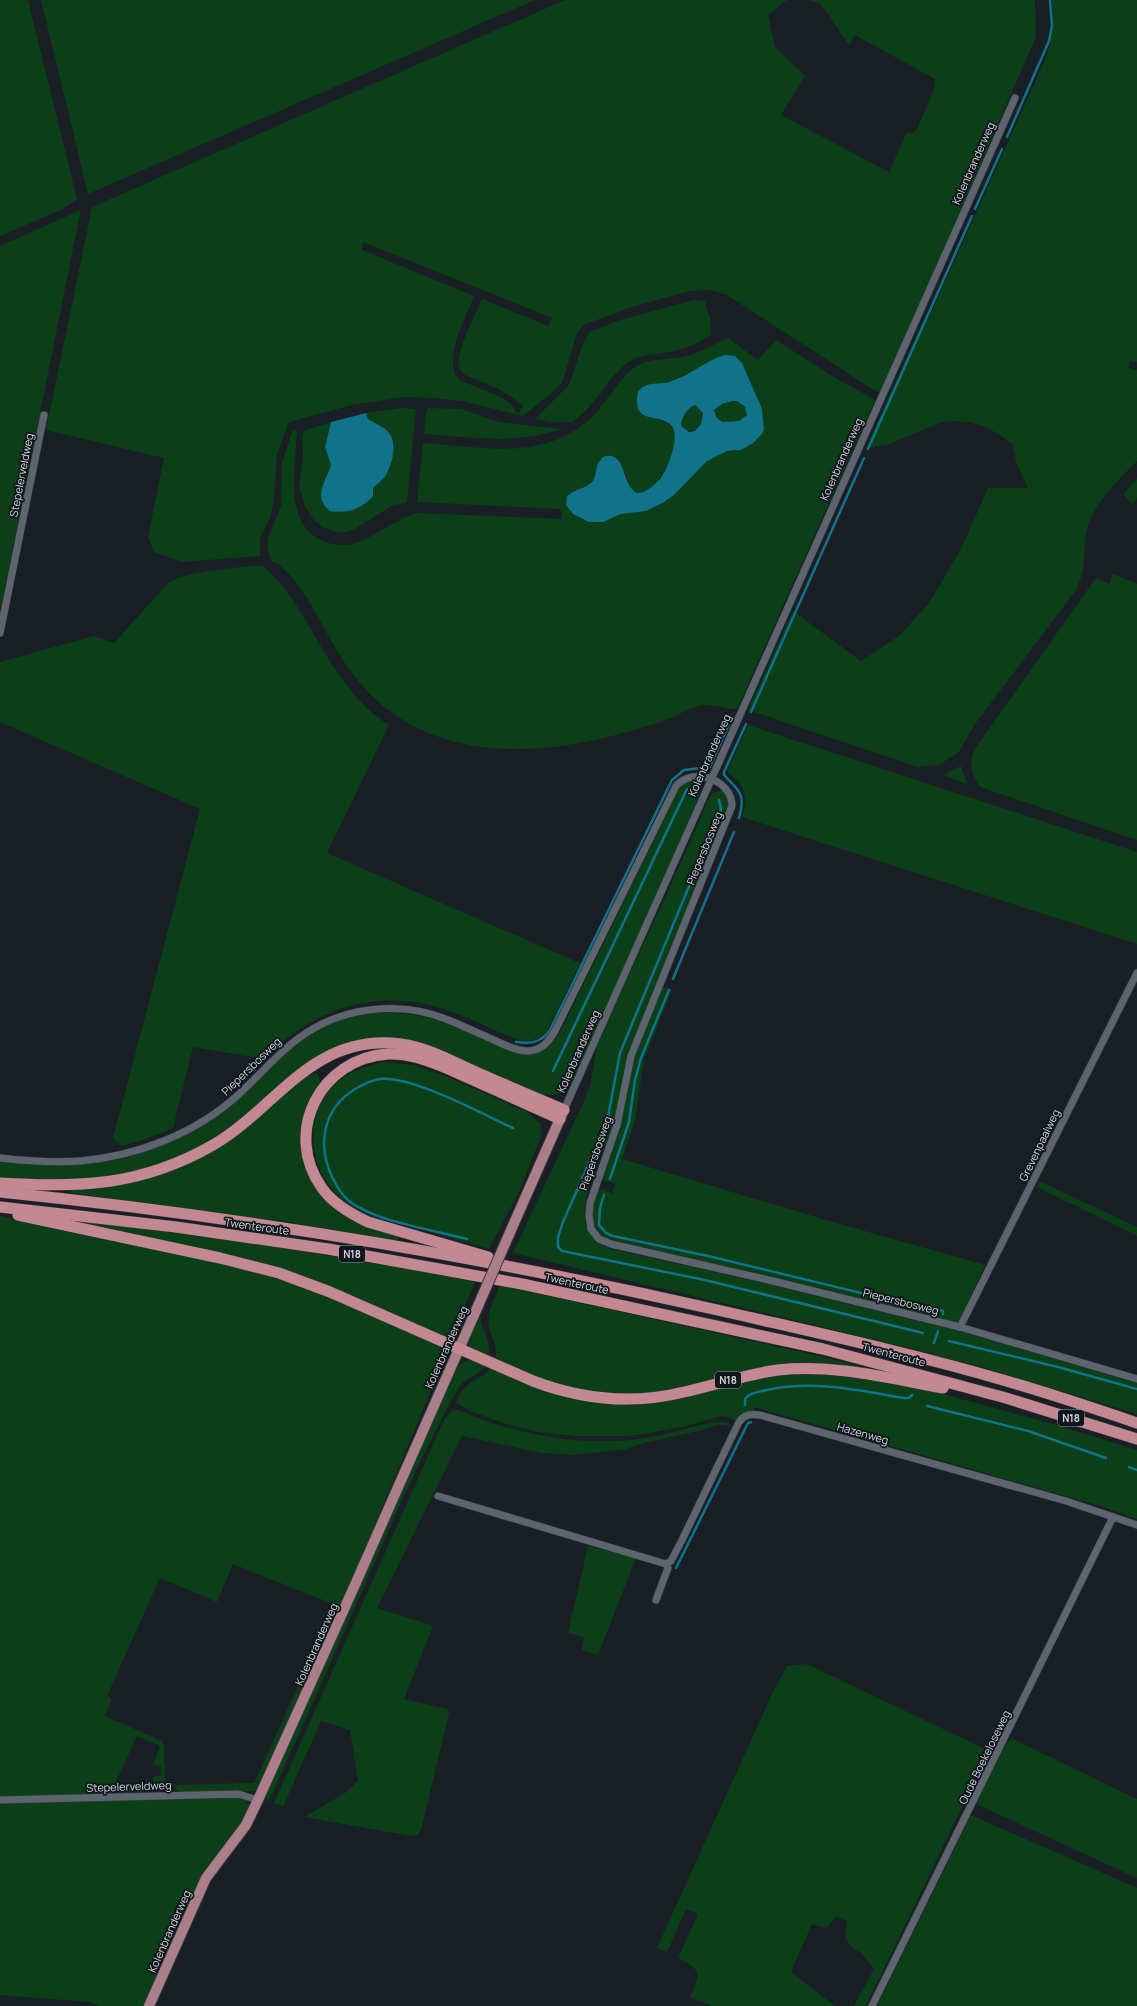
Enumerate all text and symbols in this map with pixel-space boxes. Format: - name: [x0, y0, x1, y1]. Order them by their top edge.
- street label: Kolenbranderweg: [948, 119, 998, 207]
- street label: Kolenbranderweg: [816, 415, 866, 503]
- street label: Stepelerveldweg: [6, 432, 36, 518]
- street label: Kolenbranderweg: [684, 711, 734, 799]
- street label: Piepersbosweg: [683, 809, 725, 887]
- street label: Kolenbranderweg: [553, 1007, 603, 1095]
- street label: Piepersbosweg: [218, 1034, 284, 1098]
- street label: Grevenpaalweg: [1015, 1106, 1063, 1184]
- street label: Piepersbosweg: [575, 1114, 615, 1192]
- street label: Twenteroute: [224, 1214, 291, 1238]
- road number: N18: [339, 1246, 365, 1262]
- street label: Twenteroute: [544, 1269, 611, 1297]
- street label: Piepersbosweg: [862, 1284, 940, 1318]
- street label: Kolenbranderweg: [421, 1303, 471, 1391]
- street label: Twenteroute: [861, 1338, 928, 1370]
- road number: N18: [715, 1372, 741, 1388]
- road number: N18: [1058, 1410, 1084, 1426]
- street label: Hazenweg: [835, 1418, 891, 1448]
- street label: Kolenbranderweg: [291, 1600, 341, 1688]
- street label: Oude Boekeloseweg: [955, 1707, 1013, 1807]
- street label: Stepelerveldweg: [86, 1777, 172, 1795]
- street label: Kolenbranderweg: [144, 1887, 194, 1975]

